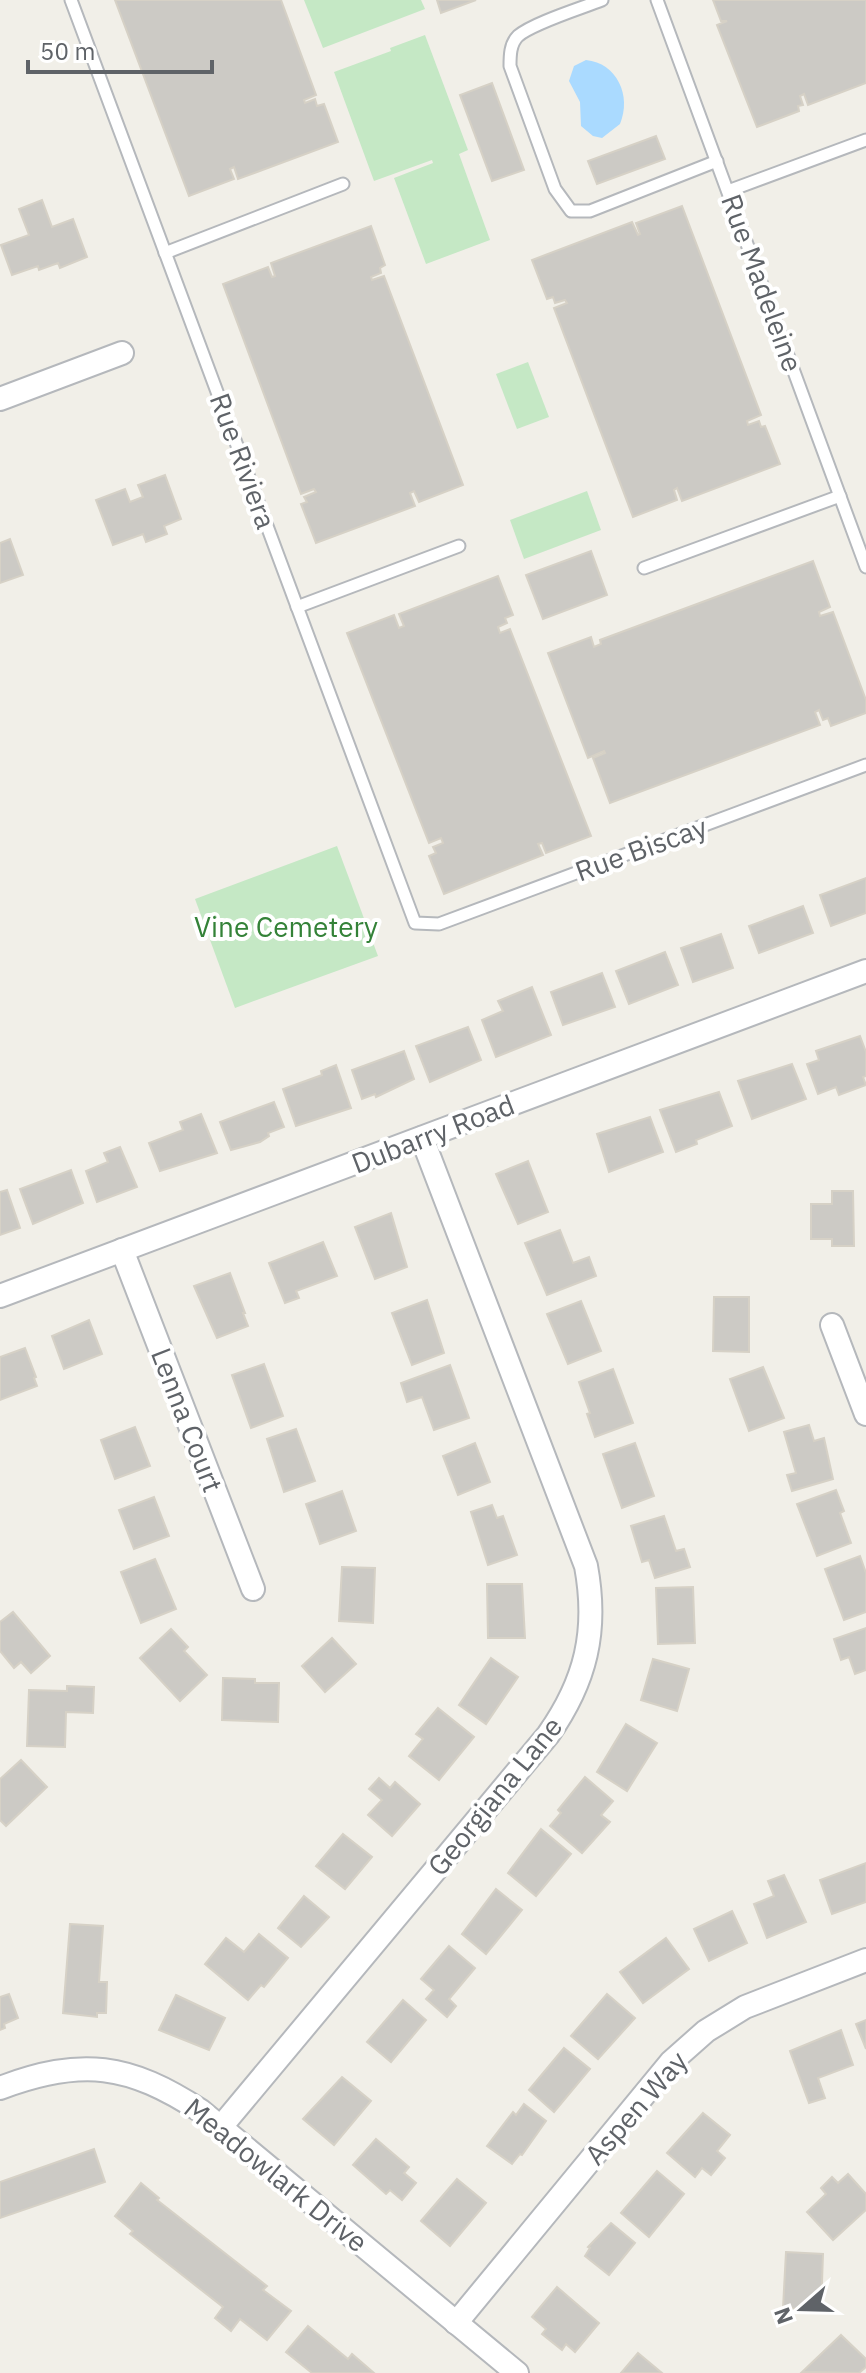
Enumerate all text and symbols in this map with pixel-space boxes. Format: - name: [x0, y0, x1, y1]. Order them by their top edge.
- scale bar: [28, 24, 212, 74]
- text: 50 m: [40, 35, 95, 67]
- street label: Rue Madeleine: [713, 189, 812, 377]
- street label: Rue Riviera: [202, 388, 285, 534]
- street label: Rue Biscay: [570, 808, 712, 889]
- park label: Vine Cemetery: [194, 908, 378, 945]
- street label: Dubarry Road: [346, 1086, 520, 1182]
- street label: Lenna Court: [143, 1342, 232, 1497]
- street label: Georgiana Lane: [419, 1708, 570, 1883]
- street label: Aspen Way: [576, 2043, 695, 2172]
- street label: Meadowlark Drive: [177, 2089, 376, 2260]
- north arrow: [762, 2269, 842, 2349]
- text: N: [766, 2304, 799, 2328]

